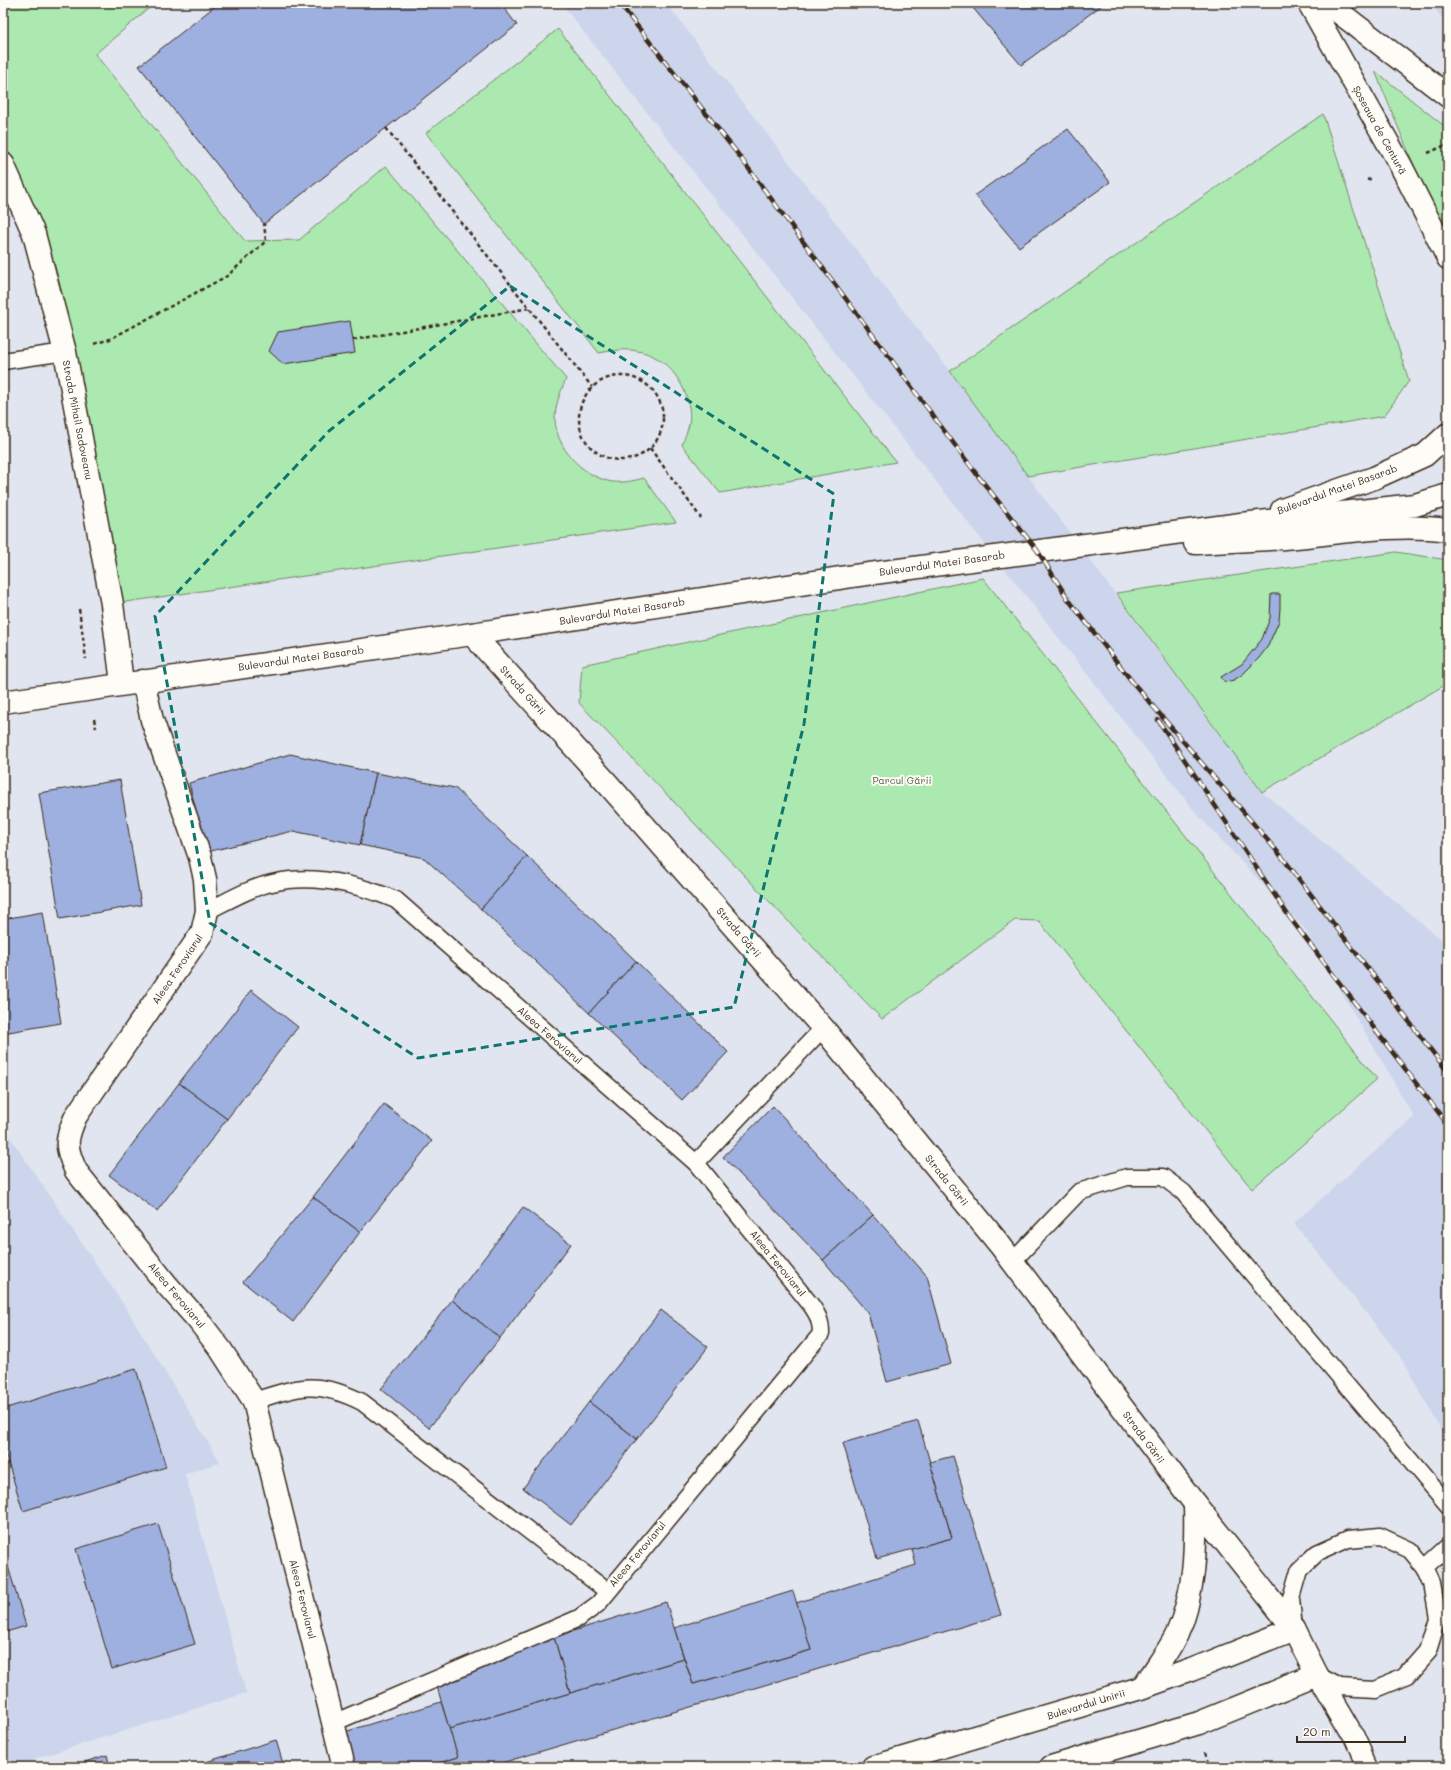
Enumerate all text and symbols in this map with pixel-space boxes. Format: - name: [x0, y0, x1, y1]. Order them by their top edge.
- street label: Șoseaua de Centură: [1350, 83, 1410, 177]
- street label: Strada Mihail Sadoveanu: [60, 359, 96, 481]
- street label: Bulevardul Matei Basarab: [1275, 461, 1399, 517]
- street label: Bulevardul Matei Basarab: [878, 547, 1006, 579]
- street label: Bulevardul Matei Basarab: [558, 594, 686, 628]
- street label: Bulevardul Matei Basarab: [237, 642, 365, 674]
- street label: Strada Gării: [497, 662, 549, 718]
- park label: Parcul Gării: [872, 773, 932, 787]
- street label: Strada Gării: [713, 904, 765, 960]
- street label: Aleea Feroviarul: [148, 931, 206, 1007]
- street label: Aleea Feroviarul: [515, 1003, 585, 1067]
- street label: Strada Gării: [922, 1152, 972, 1208]
- street label: Aleea Feroviarul: [747, 1227, 809, 1299]
- street label: Aleea Feroviarul: [145, 1259, 209, 1331]
- street label: Strada Gării: [1120, 1408, 1168, 1466]
- street label: Aleea Feroviarul: [605, 1518, 669, 1590]
- street label: Aleea Feroviarul: [286, 1558, 320, 1640]
- street label: Bulevardul Unirii: [1045, 1685, 1127, 1723]
- scale bar: [1297, 1718, 1405, 1744]
- text: 20 m: [1303, 1723, 1331, 1739]

